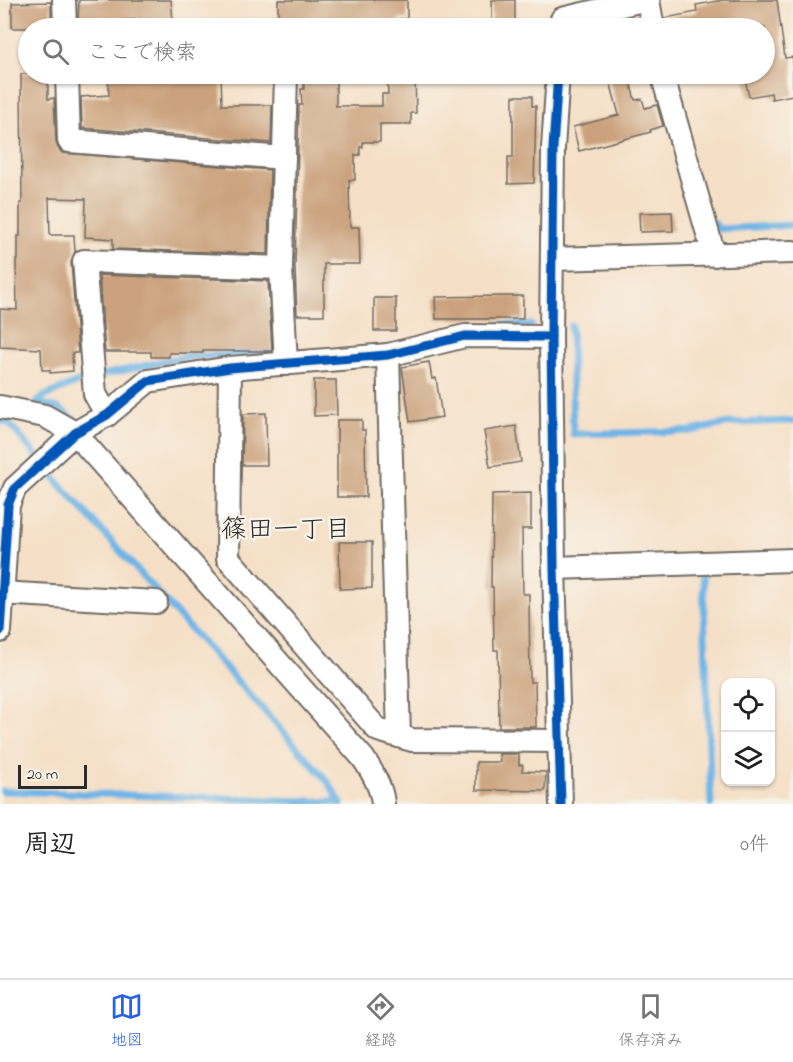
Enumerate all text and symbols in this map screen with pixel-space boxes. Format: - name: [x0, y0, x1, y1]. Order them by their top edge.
- search box: [18, 18, 775, 84]
- icon: search: [39, 35, 72, 68]
- text: ここで検索: [87, 38, 197, 70]
- district label: 篠田一丁目: [221, 512, 351, 550]
- map controls: [721, 678, 775, 786]
- button: locate: [721, 678, 775, 732]
- button: layers: [721, 732, 775, 786]
- scale bar: [18, 762, 87, 790]
- text: 20 m: [27, 763, 58, 787]
- text: 周辺: [24, 827, 76, 865]
- text: 0件: [740, 831, 769, 860]
- tab: 地図: [110, 990, 143, 1053]
- tab: 経路: [364, 990, 397, 1053]
- tab: 保存済み: [618, 990, 682, 1053]

